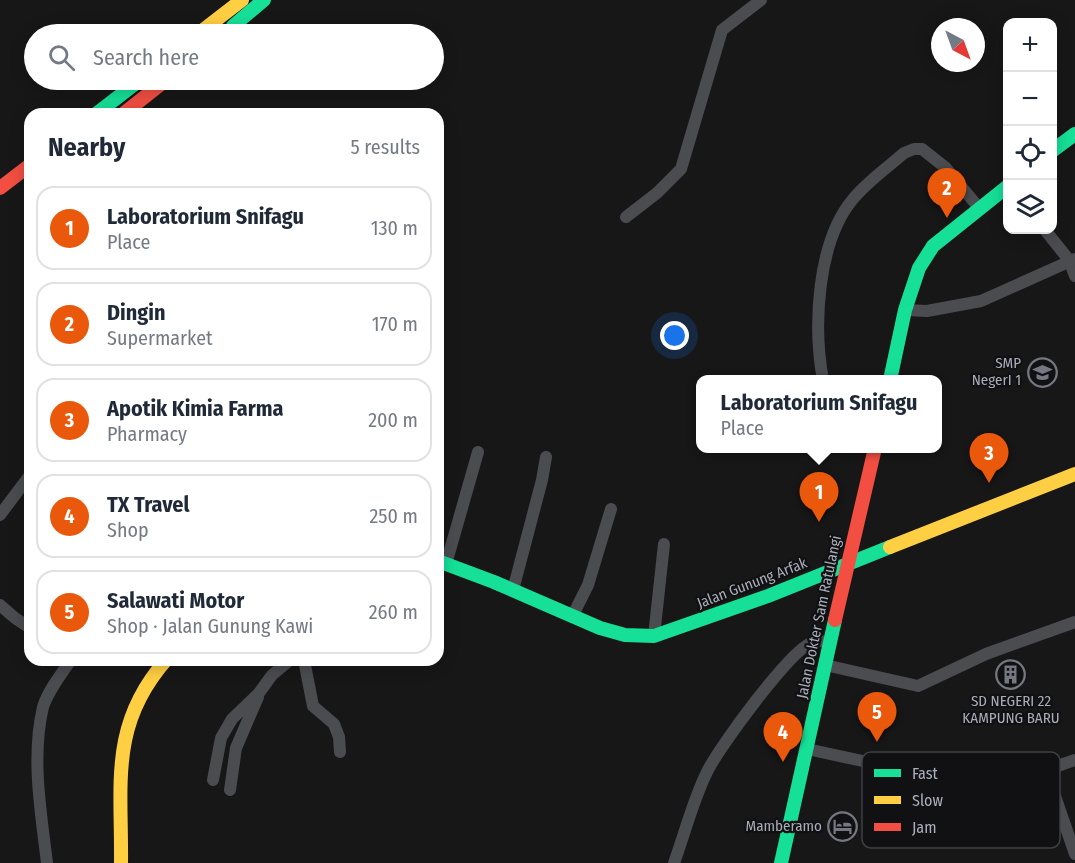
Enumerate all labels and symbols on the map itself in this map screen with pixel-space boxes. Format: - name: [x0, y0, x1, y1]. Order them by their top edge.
- north arrow: [931, 18, 985, 72]
- pin: 2: [928, 168, 966, 218]
- your location: [660, 321, 689, 350]
- place label: SMP NegerI 1: [972, 354, 1021, 389]
- school or university icon: SMP NegerI 1: [1026, 356, 1058, 388]
- pin: 3: [970, 434, 1008, 483]
- pin: 1: [800, 472, 838, 522]
- street label: Jalan Dokter Sam Ratulangi: [793, 534, 845, 700]
- street label: Jalan Gunung Arfak: [694, 554, 810, 612]
- building icon: SD NEGERI 22 KAMPUNG BARU: [995, 658, 1027, 690]
- pin: 5: [858, 692, 896, 742]
- place label: SD NEGERI 22 KAMPUNG BARU: [962, 692, 1060, 727]
- pin: 4: [764, 712, 802, 762]
- legend: [862, 752, 1060, 848]
- text: Fast: [912, 764, 939, 783]
- text: Slow: [912, 791, 943, 810]
- hotel icon: Mamberamo: [827, 810, 859, 842]
- place label: Mamberamo: [746, 817, 822, 835]
- text: Jam: [912, 818, 937, 837]

